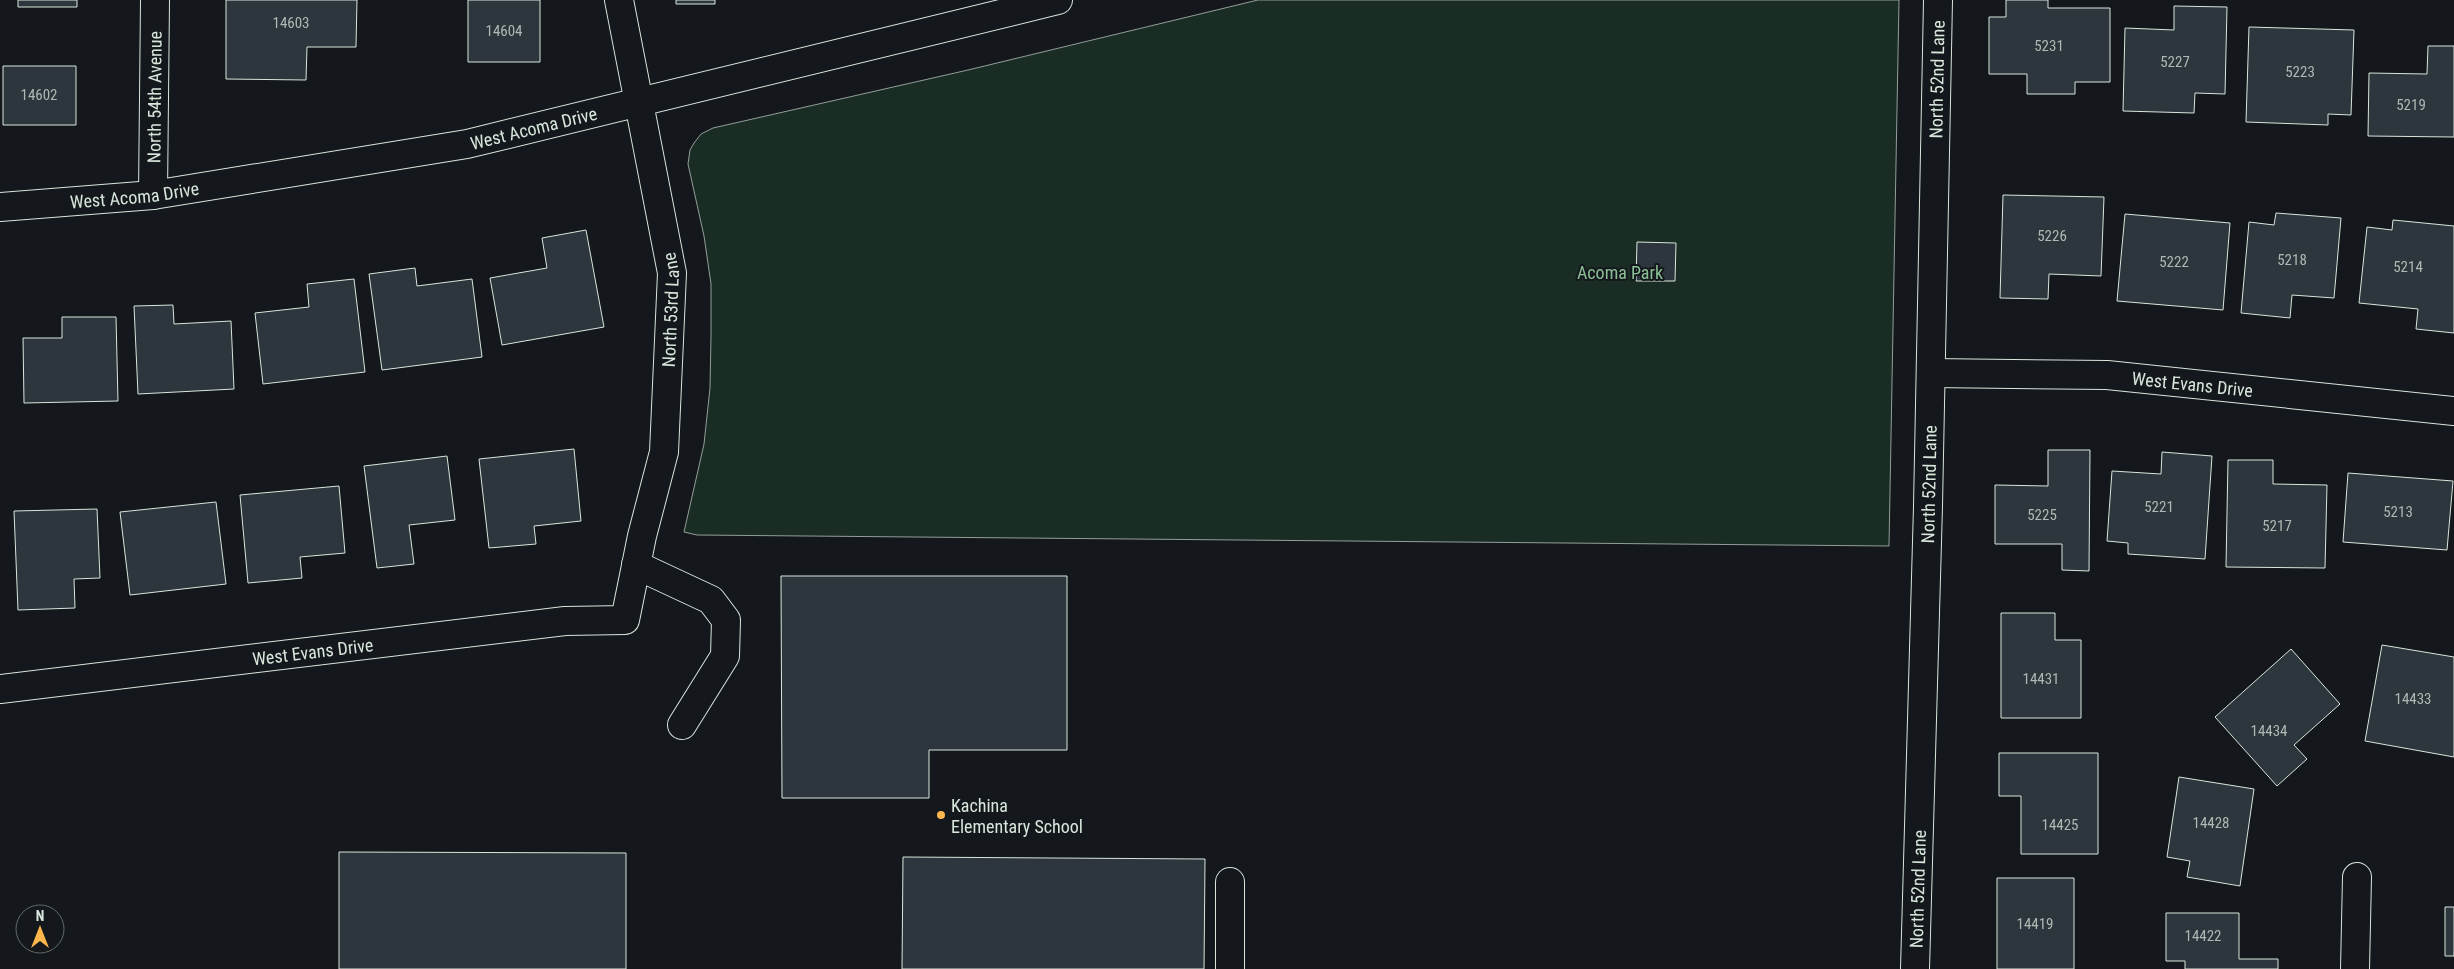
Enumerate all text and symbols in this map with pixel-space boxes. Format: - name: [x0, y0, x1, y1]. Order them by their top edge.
- house number: 14603: [272, 14, 310, 32]
- street label: North 52nd Lane: [1925, 20, 1948, 139]
- house number: 14604: [485, 22, 523, 40]
- street label: North 54th Avenue: [143, 31, 165, 163]
- house number: 5231: [2034, 37, 2064, 55]
- house number: 5227: [2160, 53, 2190, 71]
- house number: 5223: [2285, 63, 2315, 81]
- house number: 14602: [20, 86, 58, 104]
- house number: 5219: [2396, 96, 2426, 114]
- street label: West Acoma Drive: [468, 102, 599, 153]
- street label: West Acoma Drive: [69, 177, 200, 212]
- house number: 5226: [2037, 227, 2067, 245]
- street label: North 53rd Lane: [657, 251, 683, 368]
- house number: 5218: [2277, 251, 2307, 269]
- house number: 5222: [2159, 253, 2189, 271]
- house number: 5214: [2393, 258, 2423, 276]
- park label: Acoma Park: [1577, 262, 1663, 283]
- street label: West Evans Drive: [2131, 367, 2254, 401]
- street label: North 52nd Lane: [1916, 425, 1940, 544]
- house number: 5221: [2144, 498, 2174, 516]
- house number: 5213: [2383, 503, 2413, 521]
- house number: 5225: [2027, 506, 2057, 524]
- house number: 5217: [2262, 517, 2292, 535]
- street label: West Evans Drive: [251, 634, 374, 669]
- house number: 14431: [2022, 670, 2060, 688]
- house number: 14433: [2394, 690, 2432, 708]
- house number: 14434: [2250, 722, 2288, 740]
- place label: Kachina Elementary School: [951, 795, 1083, 837]
- marker: Kachina Elementary School: [935, 809, 947, 821]
- house number: 14428: [2192, 814, 2230, 832]
- house number: 14425: [2041, 816, 2079, 834]
- street label: North 52nd Lane: [1905, 830, 1929, 948]
- north arrow: [15, 904, 65, 954]
- text: N: [36, 908, 44, 924]
- house number: 14419: [2016, 915, 2054, 933]
- house number: 14422: [2184, 927, 2222, 945]

